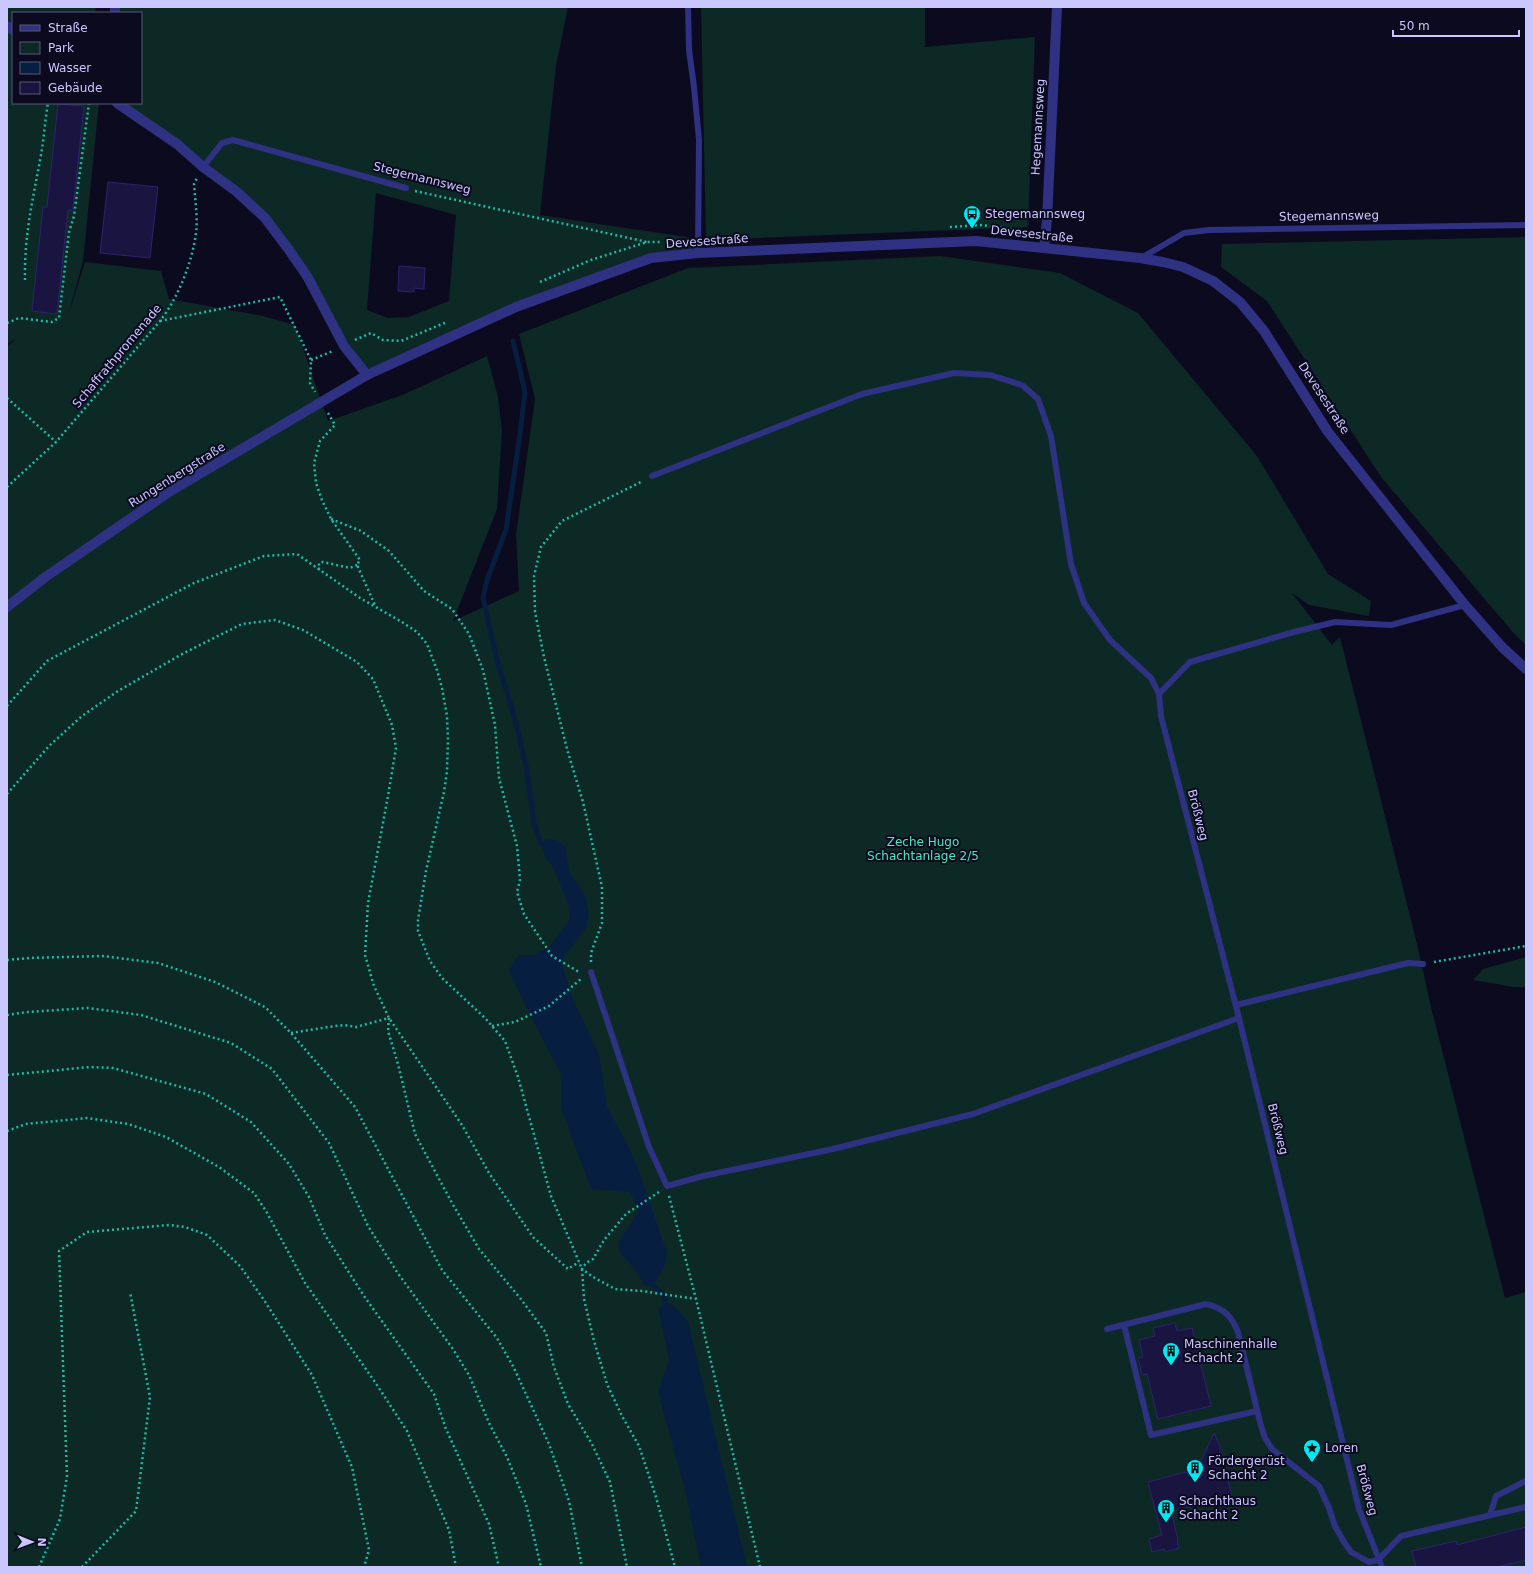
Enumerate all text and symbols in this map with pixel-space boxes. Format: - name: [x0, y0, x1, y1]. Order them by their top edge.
- legend: [12, 12, 142, 104]
- scale bar: [1393, 12, 1519, 38]
- text: 50 m: [1399, 19, 1430, 33]
- text: Straße: [48, 21, 88, 35]
- text: Park: [48, 41, 74, 55]
- text: Wasser: [48, 61, 91, 75]
- street label: Hegemannsweg: [1028, 78, 1048, 176]
- text: Gebäude: [48, 81, 102, 95]
- street label: Stegemannsweg: [372, 159, 472, 197]
- bus stop icon: Stegemannsweg: [962, 204, 982, 229]
- place label: Stegemannsweg: [985, 207, 1085, 221]
- street label: Stegemannsweg: [1279, 208, 1379, 224]
- street label: Devesestraße: [990, 223, 1074, 245]
- street label: Devesestraße: [665, 231, 749, 251]
- street label: Schaffrathpromenade: [70, 301, 164, 411]
- street label: Devesestraße: [1296, 359, 1352, 437]
- street label: Rungenbergstraße: [126, 440, 228, 510]
- street label: Brößweg: [1185, 788, 1211, 842]
- park label: Zeche Hugo Schachtanlage 2/5: [867, 835, 979, 863]
- street label: Brößweg: [1265, 1102, 1291, 1156]
- place label: Maschinenhalle Schacht 2: [1184, 1337, 1277, 1365]
- building icon: Maschinenhalle Schacht 2: [1161, 1341, 1181, 1366]
- place icon: Loren: [1302, 1438, 1322, 1463]
- place label: Loren: [1325, 1441, 1358, 1455]
- place label: Fördergerüst Schacht 2: [1208, 1454, 1285, 1482]
- building icon: Fördergerüst Schacht 2: [1185, 1458, 1205, 1483]
- street label: Brößweg: [1353, 1463, 1381, 1517]
- place label: Schachthaus Schacht 2: [1179, 1494, 1256, 1522]
- building icon: Schachthaus Schacht 2: [1156, 1498, 1176, 1523]
- north arrow: [12, 1522, 52, 1562]
- text: N: [35, 1537, 48, 1547]

